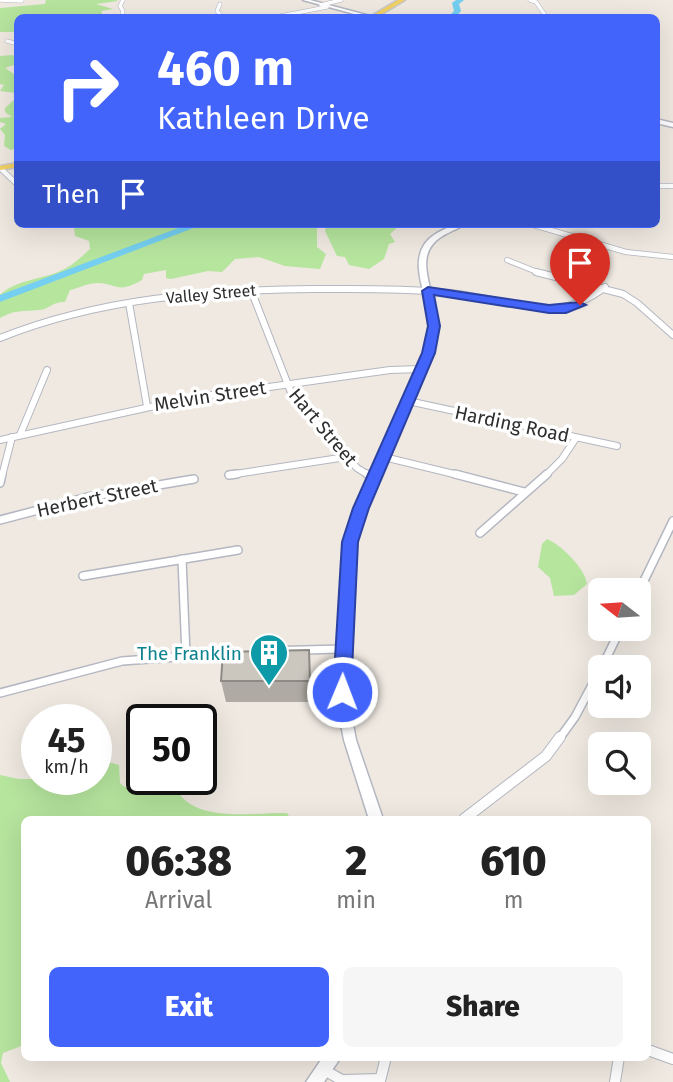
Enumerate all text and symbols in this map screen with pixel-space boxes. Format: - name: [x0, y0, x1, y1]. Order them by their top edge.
- text: 460 m: [157, 39, 294, 98]
- icon: right: [42, 42, 133, 133]
- text: Kathleen Drive: [157, 99, 370, 137]
- icon: arrive: [114, 175, 152, 213]
- text: Then: [42, 179, 100, 210]
- pin: [550, 233, 610, 305]
- icon: arrive: [561, 244, 599, 282]
- street label: Valley Street: [165, 281, 257, 307]
- street label: Melvin Street: [152, 376, 268, 416]
- street label: Hart Street: [284, 384, 362, 471]
- street label: Harding Road: [453, 401, 571, 447]
- street label: Herbert Street: [34, 474, 160, 522]
- north arrow: [588, 578, 651, 640]
- map controls: [588, 578, 651, 795]
- building icon: The Franklin: [248, 632, 290, 687]
- place label: The Franklin: [137, 642, 242, 665]
- position arrow: [305, 655, 379, 729]
- button: sound: [588, 655, 651, 718]
- speed limit sign: 50: [126, 704, 217, 795]
- text: 45: [47, 719, 86, 761]
- button: search: [588, 732, 651, 795]
- text: km/h: [44, 756, 89, 778]
- text: 06:38: [125, 836, 232, 886]
- text: 2: [345, 836, 367, 886]
- text: 610: [480, 836, 547, 886]
- text: Arrival: [145, 886, 212, 914]
- text: min: [336, 886, 376, 914]
- text: m: [504, 886, 523, 914]
- button: Exit: [49, 967, 329, 1047]
- button: Share: [343, 967, 623, 1047]

